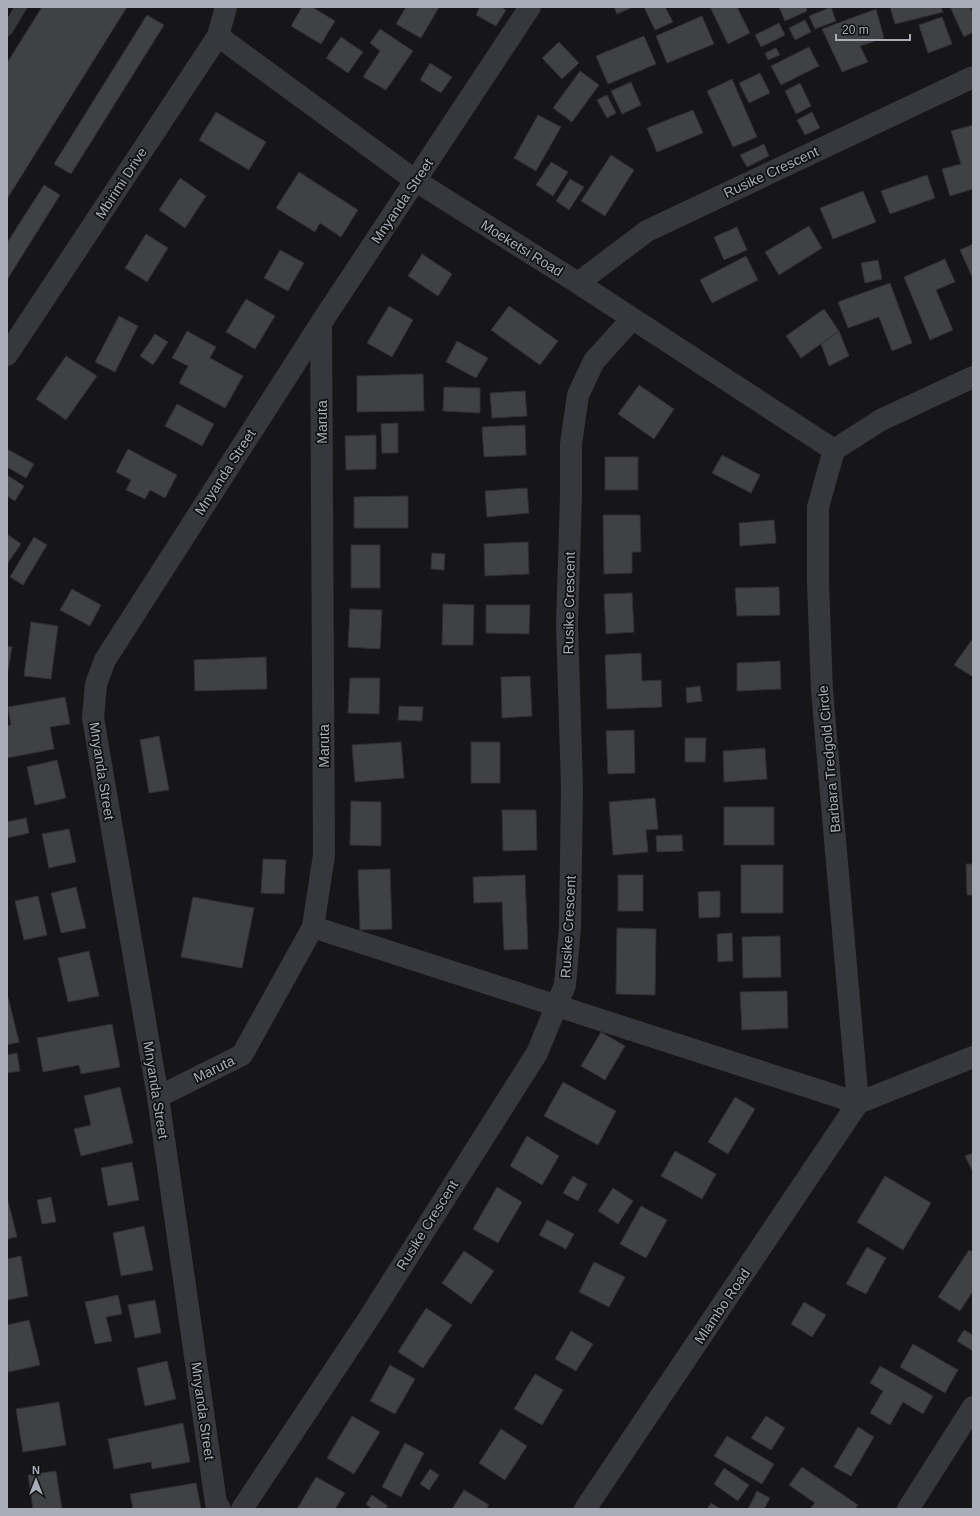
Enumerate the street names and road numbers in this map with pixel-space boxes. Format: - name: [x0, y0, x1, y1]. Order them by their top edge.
- street label: Rusike Crescent: [721, 143, 821, 201]
- street label: Mbirimi Drive: [92, 144, 150, 222]
- street label: Mnyanda Street: [368, 155, 436, 246]
- street label: Moeketsi Road: [478, 216, 566, 280]
- street label: Maruta: [314, 400, 330, 444]
- street label: Mnyanda Street: [191, 426, 259, 518]
- street label: Rusike Crescent: [560, 551, 578, 654]
- street label: Barbara Tredgold Circle: [815, 684, 843, 833]
- street label: Mnyanda Street: [86, 721, 118, 821]
- street label: Maruta: [316, 724, 332, 768]
- street label: Rusike Crescent: [557, 875, 579, 979]
- street label: Mnyanda Street: [140, 1040, 172, 1140]
- street label: Maruta: [191, 1052, 237, 1086]
- street label: Rusike Crescent: [393, 1177, 461, 1273]
- street label: Mlambo Road: [691, 1265, 753, 1347]
- street label: Mnyanda Street: [188, 1361, 218, 1461]

